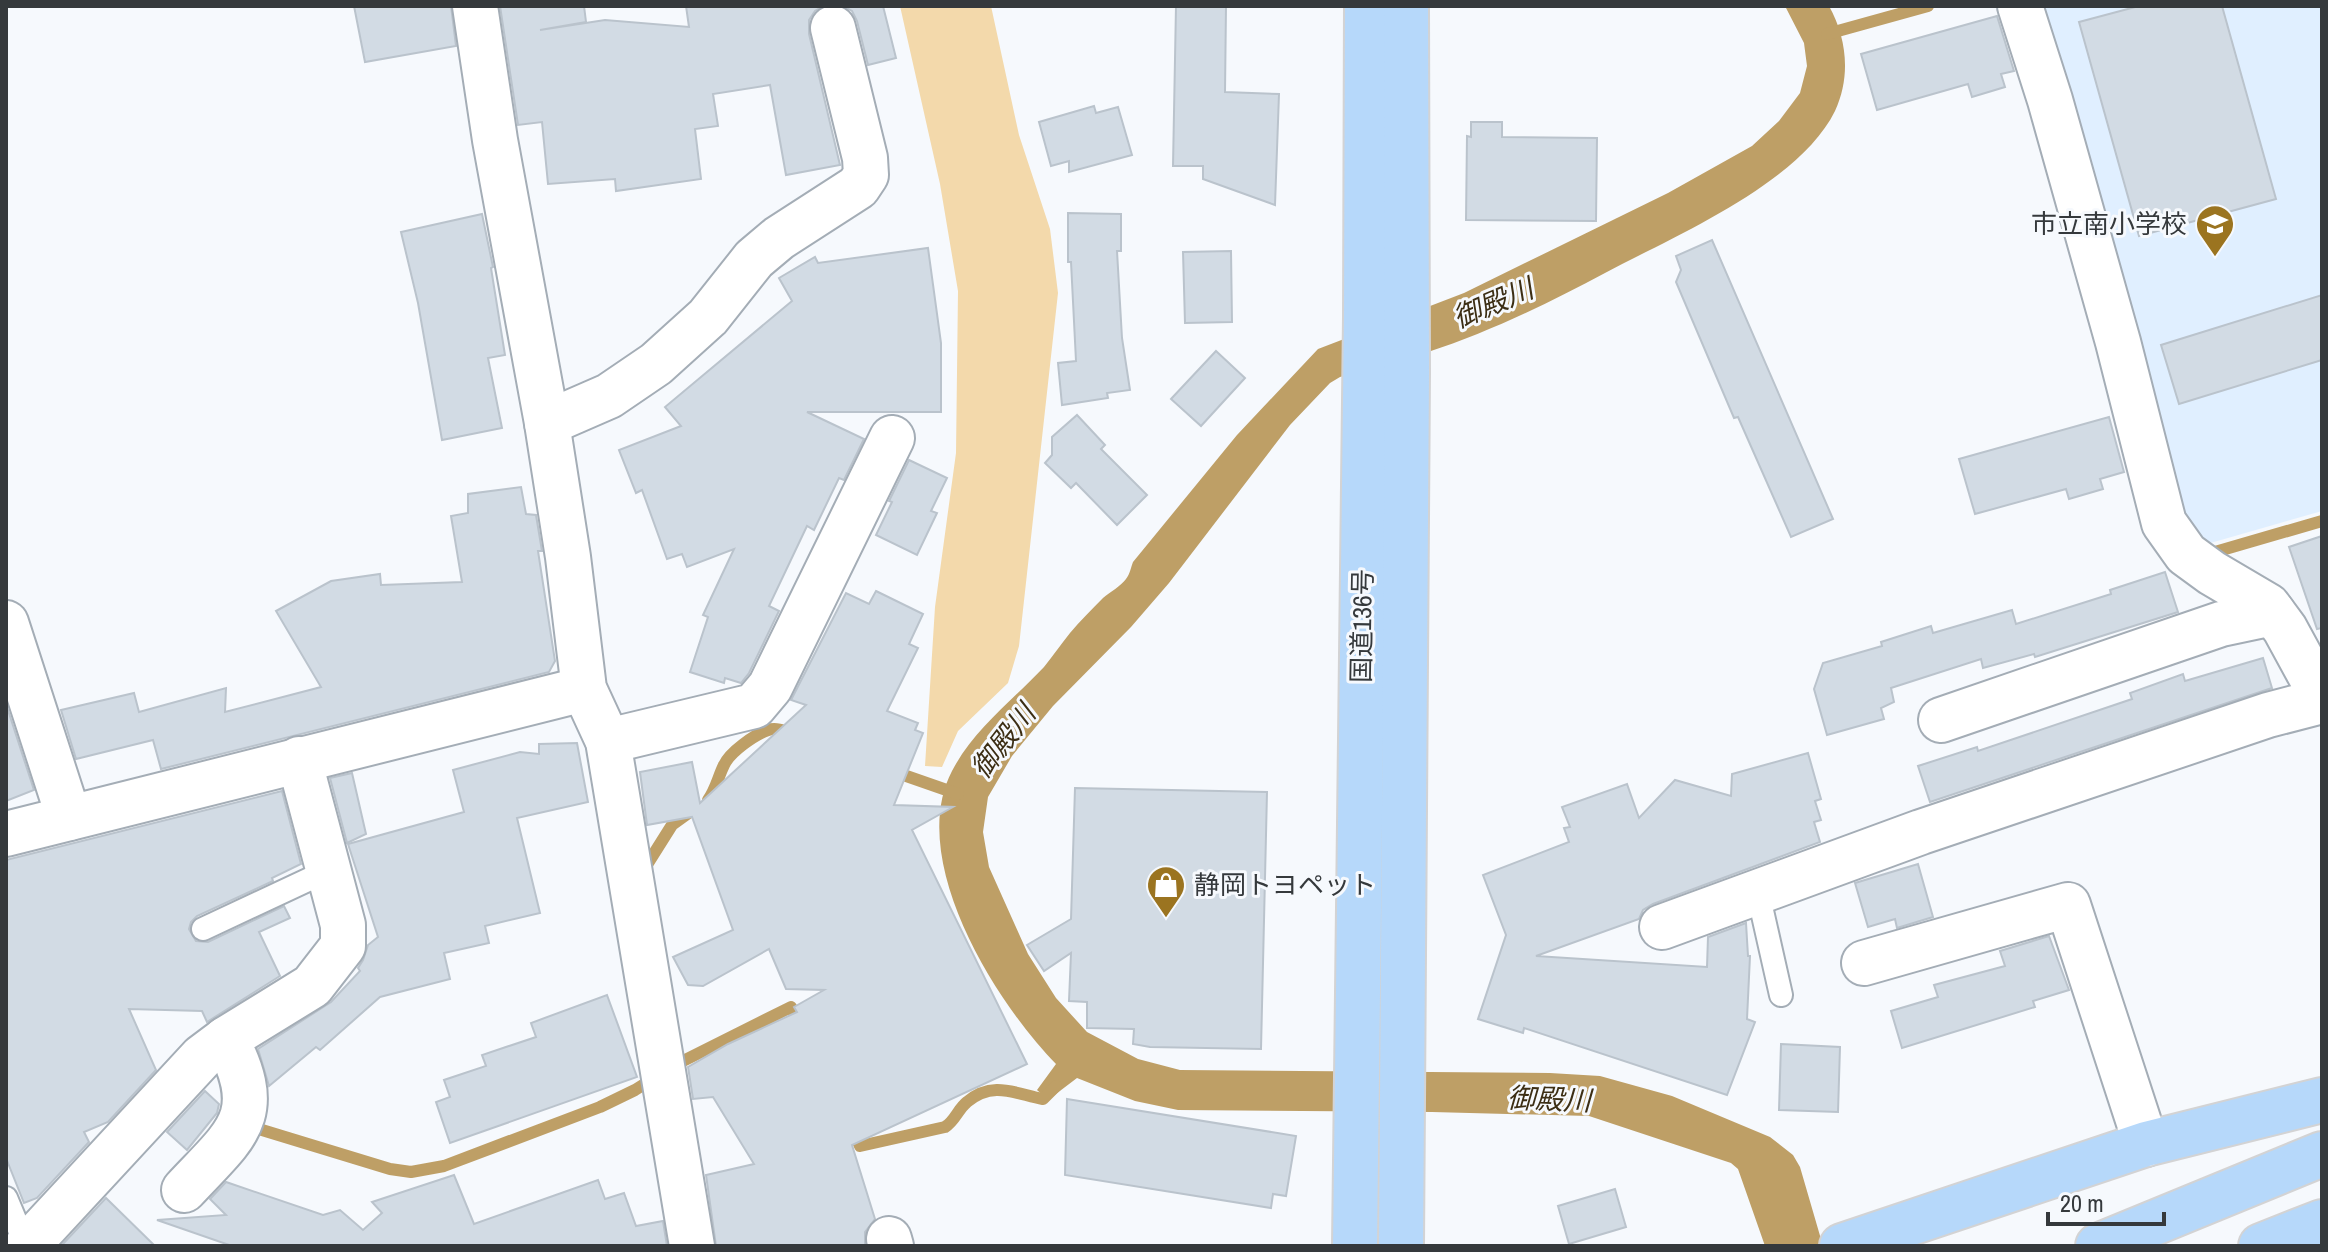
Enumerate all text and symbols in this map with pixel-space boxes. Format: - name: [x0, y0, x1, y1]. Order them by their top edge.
- school or university icon: 市立南小学校: [2194, 203, 2236, 258]
- place label: 市立南小学校: [2031, 206, 2187, 241]
- water label: 御殿川: [1447, 268, 1542, 337]
- street label: 国道136号: [1343, 569, 1380, 683]
- water label: 御殿川: [962, 694, 1046, 786]
- shop icon: 静岡トヨペット: [1145, 864, 1187, 919]
- place label: 静岡トヨペット: [1194, 867, 1376, 902]
- water label: 御殿川: [1506, 1079, 1595, 1120]
- scale bar: [2048, 1176, 2164, 1226]
- text: 20 m: [2060, 1187, 2104, 1219]

